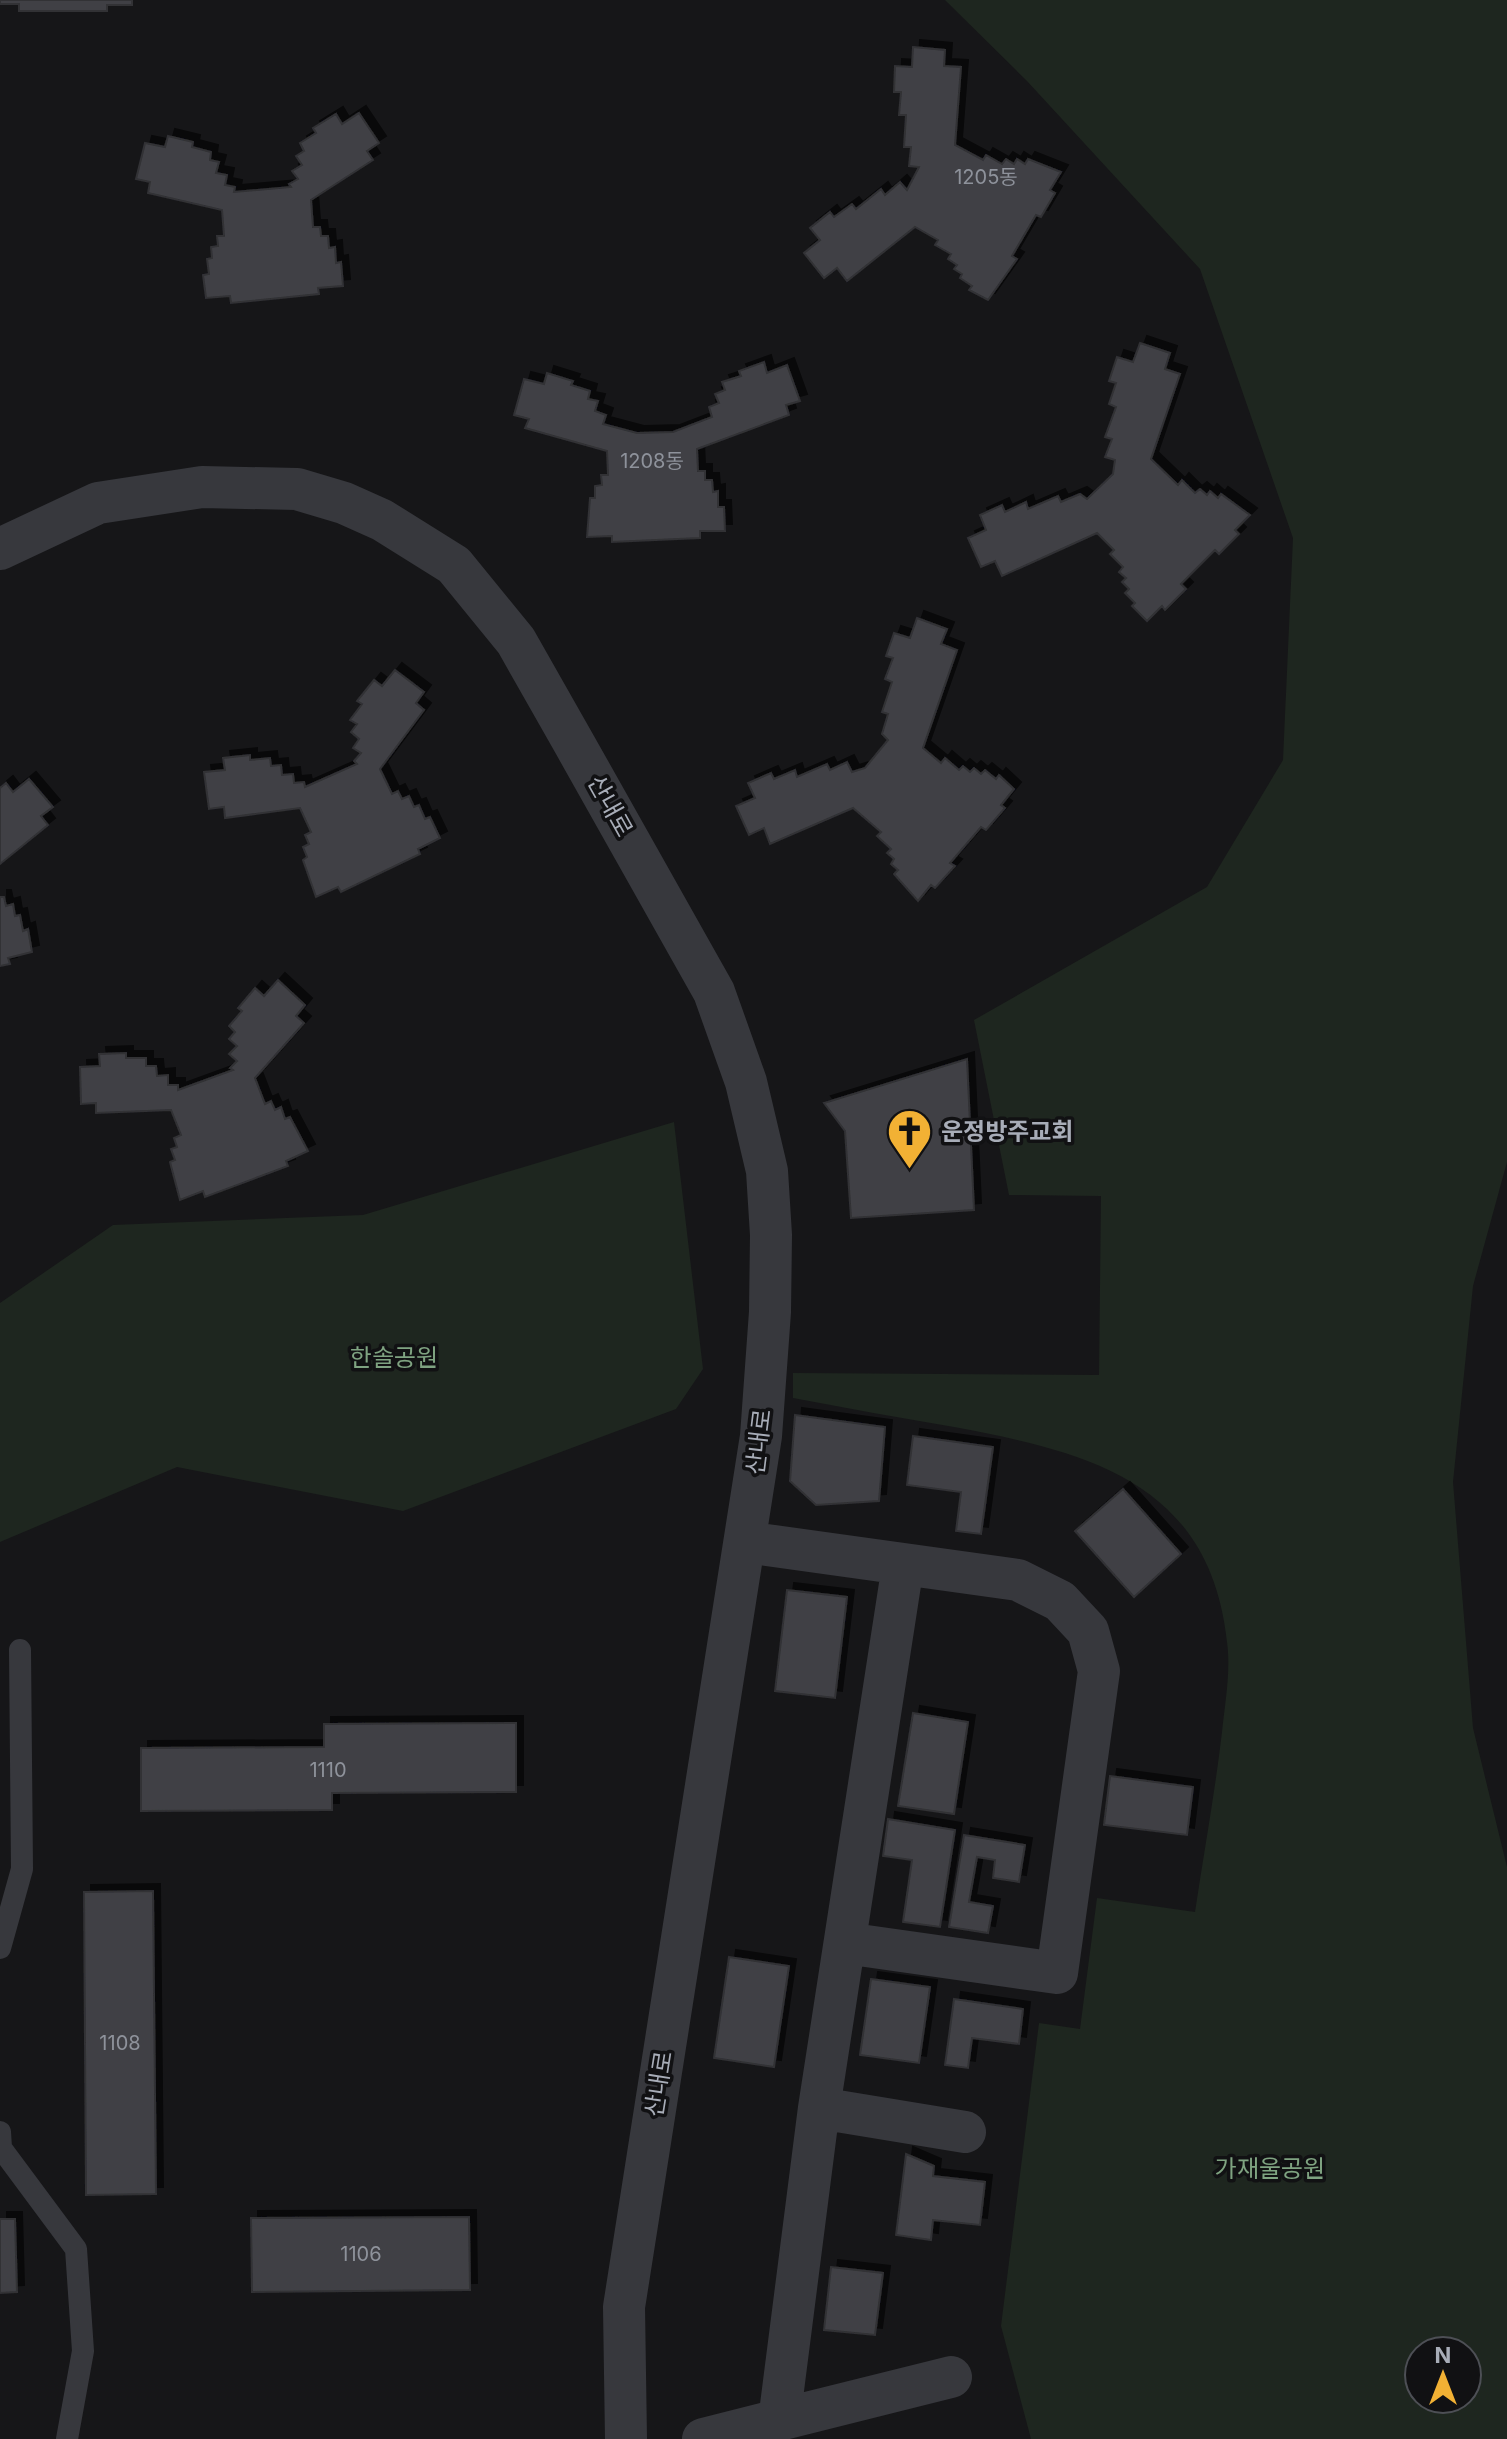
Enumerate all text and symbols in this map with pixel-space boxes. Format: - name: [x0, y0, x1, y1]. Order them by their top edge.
- house number: 1205동: [954, 165, 1018, 189]
- house number: 1208동: [620, 449, 684, 473]
- street label: 산내로: [582, 770, 639, 842]
- church icon: 운정방주교회: [886, 1108, 934, 1171]
- place label: 운정방주교회: [941, 1117, 1073, 1146]
- park label: 한솔공원: [350, 1343, 438, 1372]
- street label: 산내로: [740, 1407, 777, 1477]
- house number: 1110: [309, 1758, 347, 1782]
- house number: 1108: [99, 2031, 141, 2055]
- street label: 산내로: [639, 2049, 678, 2119]
- park label: 가재울공원: [1215, 2154, 1325, 2183]
- house number: 1106: [340, 2242, 382, 2266]
- north arrow: [1403, 2335, 1483, 2415]
- text: N: [1435, 2342, 1451, 2368]

